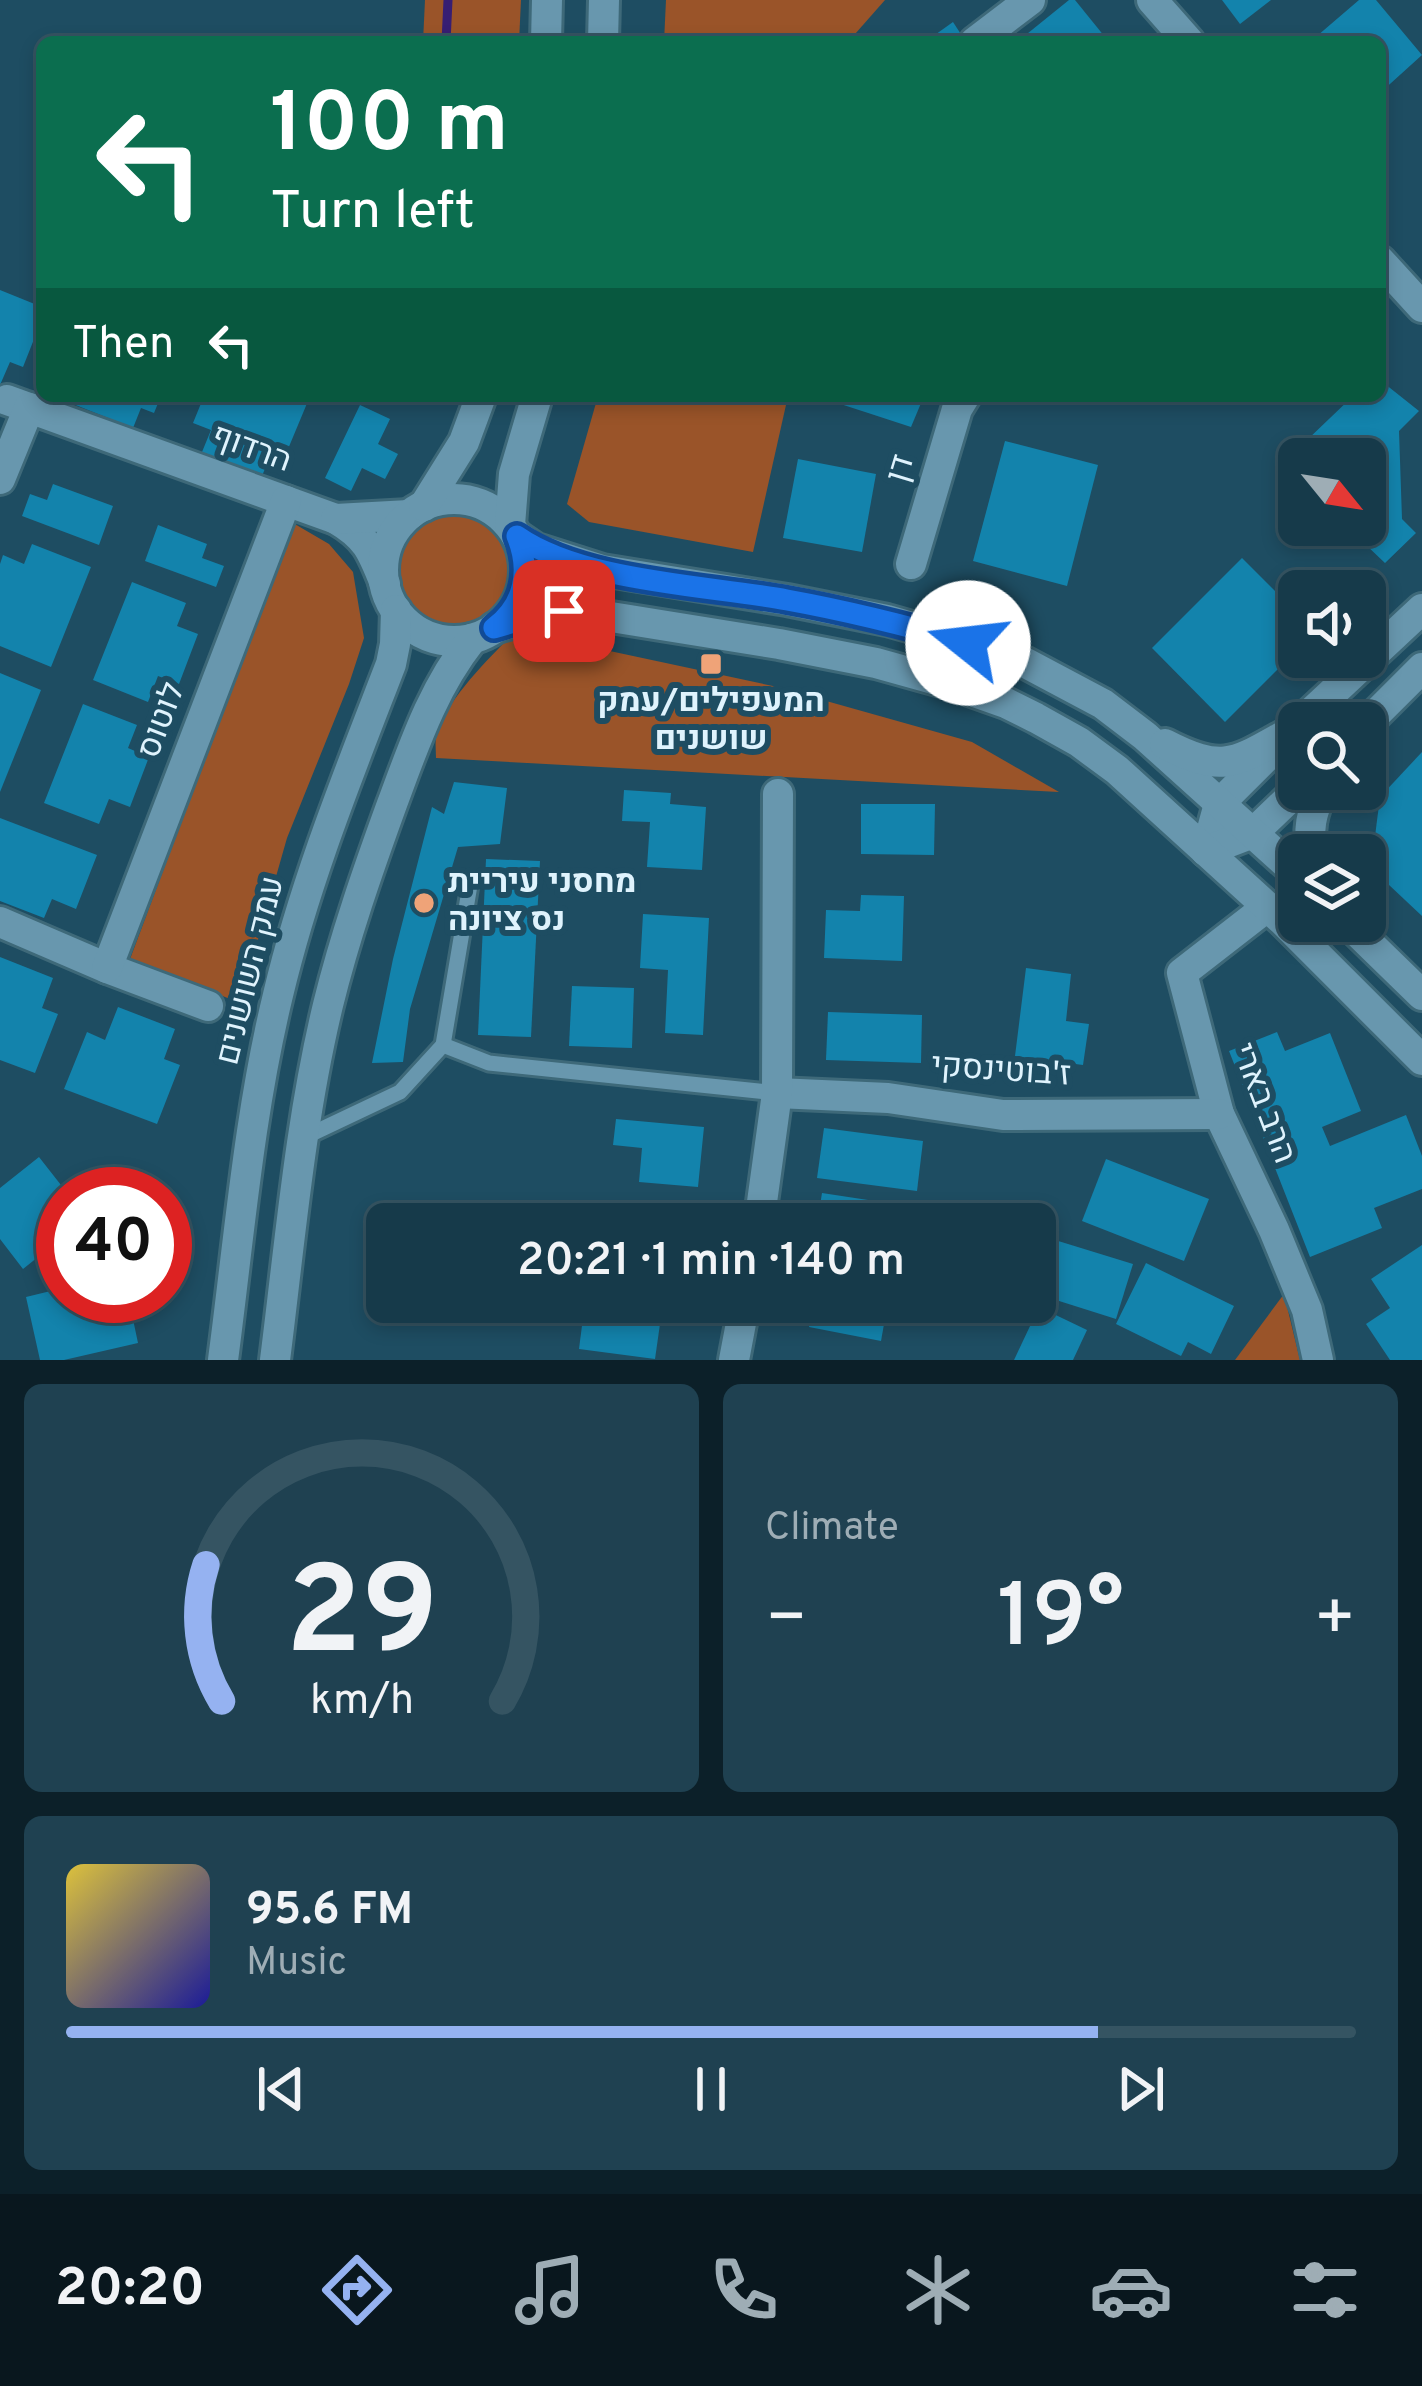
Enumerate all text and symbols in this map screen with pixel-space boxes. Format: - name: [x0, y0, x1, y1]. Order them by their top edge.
- text: 100 m: [270, 75, 509, 181]
- icon: left: [72, 84, 228, 240]
- text: Turn left: [270, 179, 475, 248]
- icon: left: [198, 312, 264, 378]
- text: Then: [72, 317, 174, 374]
- street label: הרדוף: [205, 416, 297, 484]
- north arrow: [1278, 438, 1386, 546]
- map controls: [1278, 438, 1386, 942]
- street label: דן: [878, 450, 926, 488]
- pin: [513, 560, 615, 662]
- button: sound: [1278, 570, 1386, 678]
- icon: arrive: [531, 578, 597, 644]
- position arrow: [905, 580, 1031, 706]
- marker: המעפילים/עמק שושנים: [698, 651, 724, 677]
- street label: לוטוס: [129, 677, 197, 765]
- place label: המעפילים/עמק שושנים: [597, 682, 825, 762]
- button: search: [1278, 702, 1386, 810]
- button: layers: [1278, 834, 1386, 942]
- place label: מחסני עיריית נס ציונה: [448, 863, 636, 943]
- street label: עמק השושנים: [208, 872, 296, 1070]
- marker: מחסני עיריית נס ציונה: [411, 890, 437, 916]
- street label: הרב בארי: [1220, 1038, 1304, 1170]
- street label: ז'בוטינסקי: [930, 1046, 1072, 1098]
- speed limit sign: 40: [36, 1167, 192, 1323]
- text: 20:21 · 1 min · 140 m: [517, 1234, 905, 1291]
- text: Climate: [765, 1505, 899, 1554]
- text: 29: [285, 1540, 438, 1698]
- text: 19°: [997, 1565, 1124, 1678]
- text: −: [765, 1580, 808, 1663]
- text: +: [1313, 1580, 1356, 1663]
- text: km/h: [309, 1675, 414, 1729]
- text: 95.6 FM: [246, 1883, 413, 1940]
- text: Music: [246, 1940, 347, 1989]
- icon: previous: [248, 2056, 314, 2122]
- icon: pause: [678, 2056, 744, 2122]
- icon: next: [1108, 2056, 1174, 2122]
- icon: directions: [315, 2248, 399, 2332]
- icon: music: [508, 2248, 592, 2332]
- icon: phone: [702, 2248, 786, 2332]
- icon: climate: [896, 2248, 980, 2332]
- icon: car: [1089, 2248, 1173, 2332]
- icon: filters: [1283, 2248, 1367, 2332]
- text: 20:20: [55, 2256, 205, 2325]

